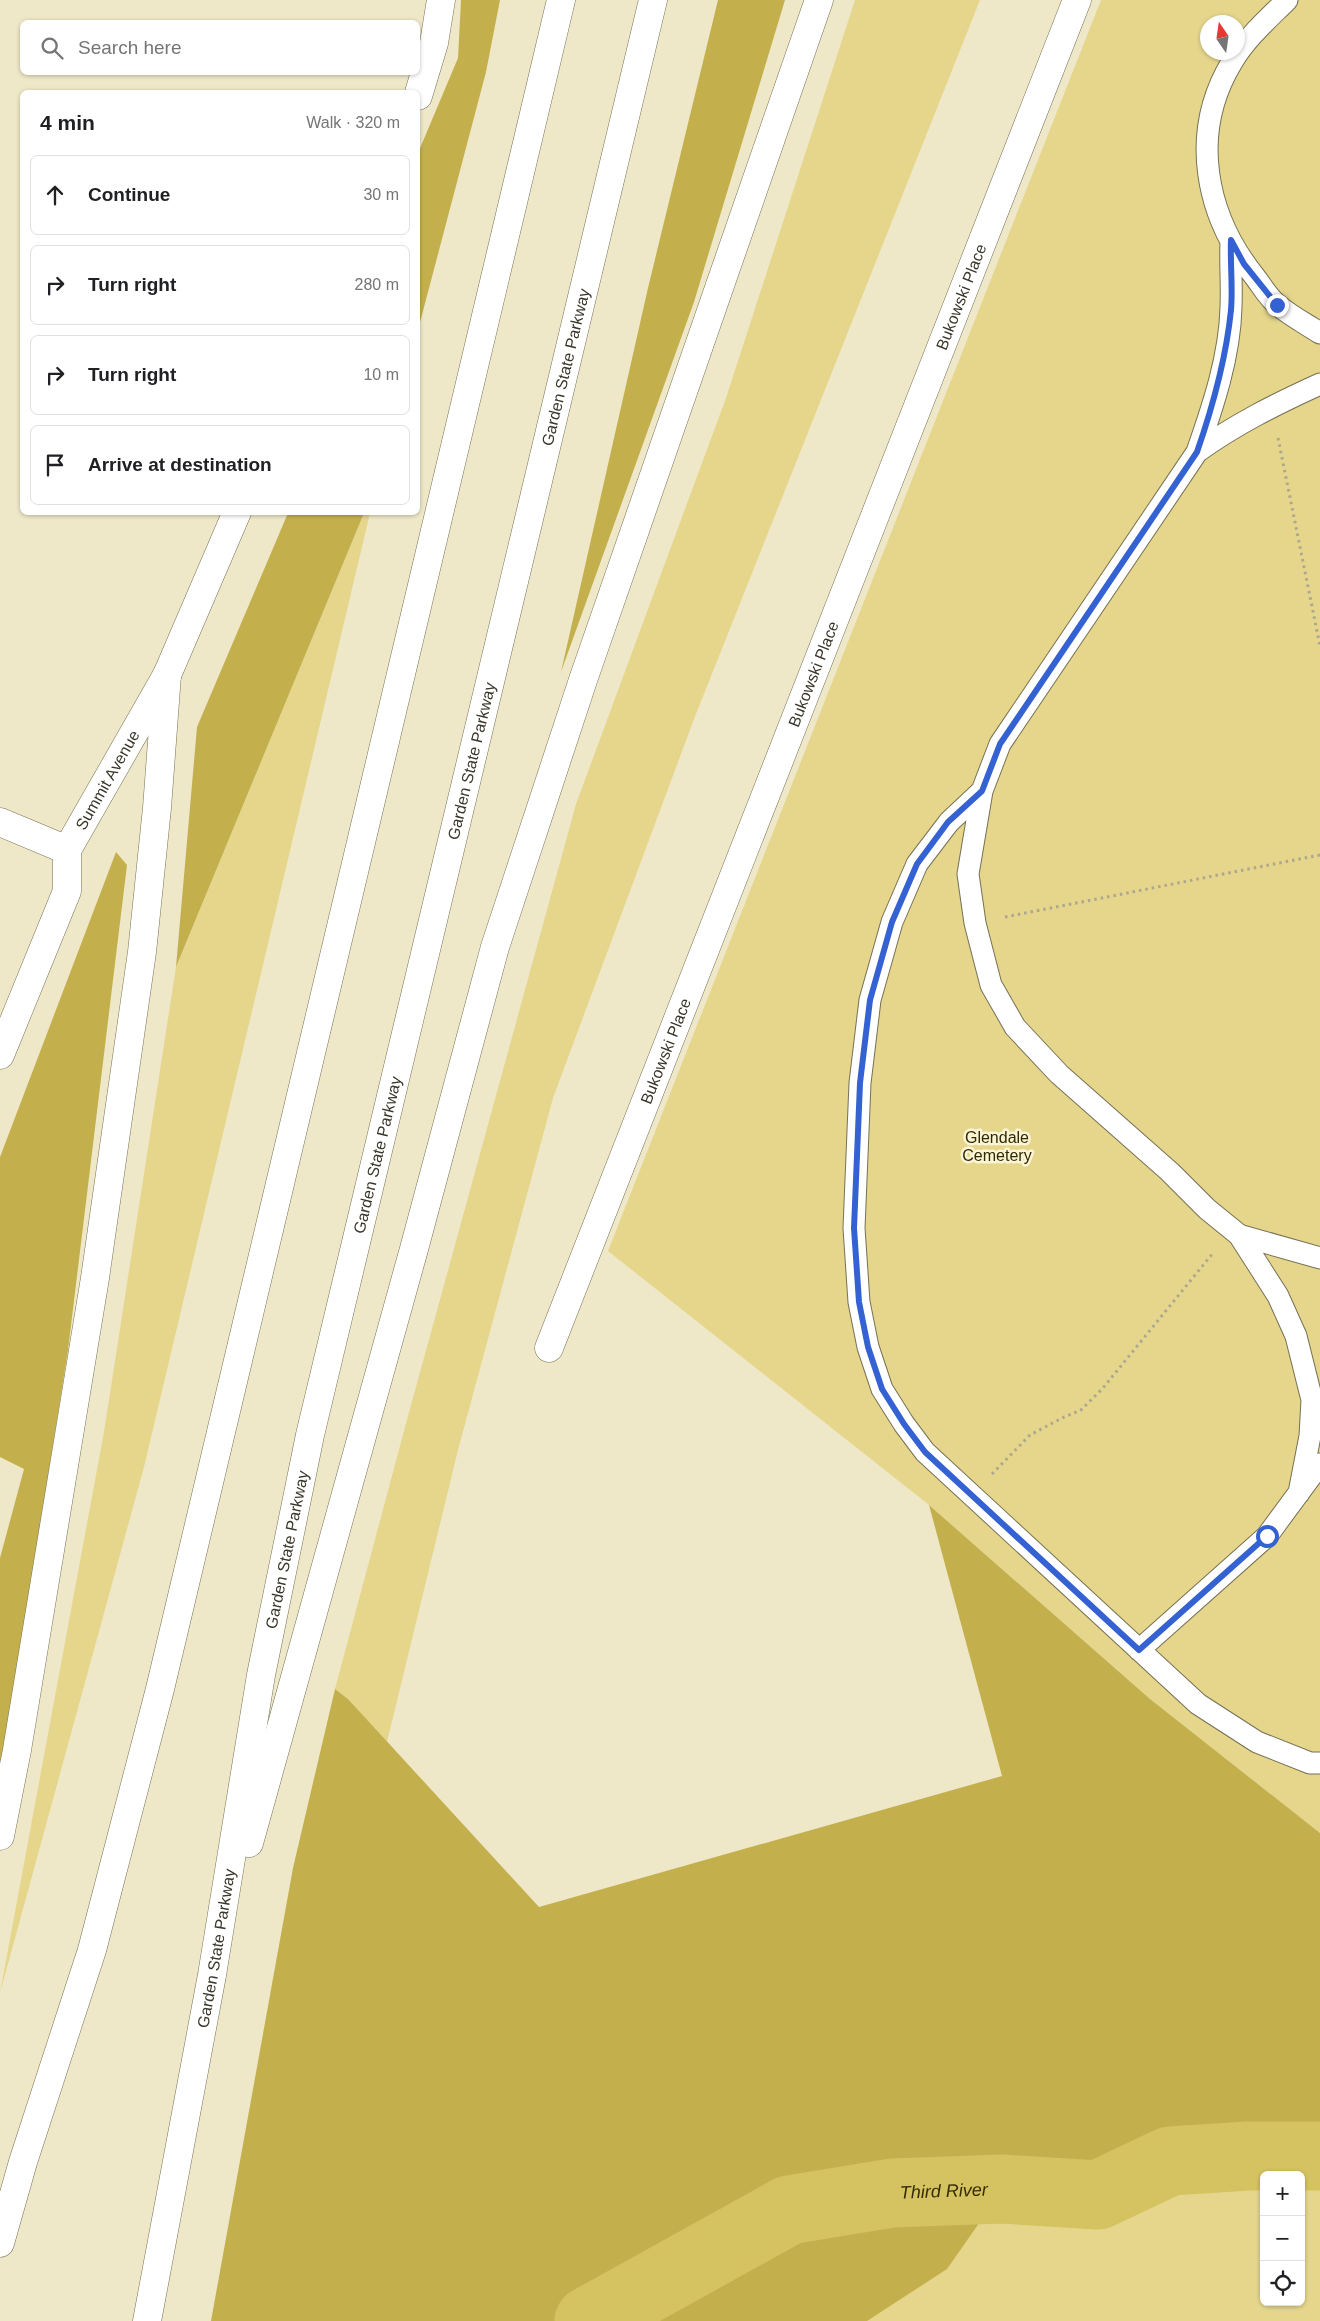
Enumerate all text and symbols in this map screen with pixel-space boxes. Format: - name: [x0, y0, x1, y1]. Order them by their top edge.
- north arrow: [1200, 15, 1245, 60]
- search box: [20, 20, 420, 75]
- icon: search: [38, 34, 66, 62]
- text: Search here: [78, 37, 182, 58]
- text: 4 min: [40, 111, 95, 134]
- text: Walk · 320 m: [306, 114, 400, 131]
- icon: ahead: [41, 181, 69, 209]
- text: Continue: [88, 184, 170, 205]
- text: 30 m: [363, 186, 399, 203]
- street label: Bukowski Place: [933, 242, 990, 352]
- icon: right: [41, 271, 69, 299]
- text: Turn right: [88, 274, 176, 295]
- text: 280 m: [355, 276, 399, 293]
- street label: Garden State Parkway: [539, 287, 593, 447]
- route end: [1266, 294, 1289, 317]
- icon: right: [41, 361, 69, 389]
- text: Turn right: [88, 364, 176, 385]
- text: 10 m: [363, 366, 399, 383]
- icon: arrive: [41, 451, 69, 479]
- text: Arrive at destination: [88, 454, 272, 475]
- street label: Bukowski Place: [785, 619, 842, 729]
- street label: Garden State Parkway: [445, 681, 499, 841]
- street label: Summit Avenue: [72, 727, 143, 833]
- street label: Bukowski Place: [637, 996, 694, 1106]
- street label: Garden State Parkway: [350, 1075, 404, 1235]
- park label: Glendale Cemetery: [962, 1129, 1032, 1164]
- street label: Garden State Parkway: [263, 1469, 312, 1630]
- route start: [1256, 1525, 1279, 1548]
- street label: Garden State Parkway: [194, 1868, 238, 2029]
- map controls: [1260, 2171, 1305, 2306]
- button: +: [1260, 2171, 1305, 2216]
- water label: Third River: [899, 2179, 989, 2203]
- button: −: [1260, 2216, 1305, 2261]
- button: locate: [1260, 2261, 1305, 2306]

